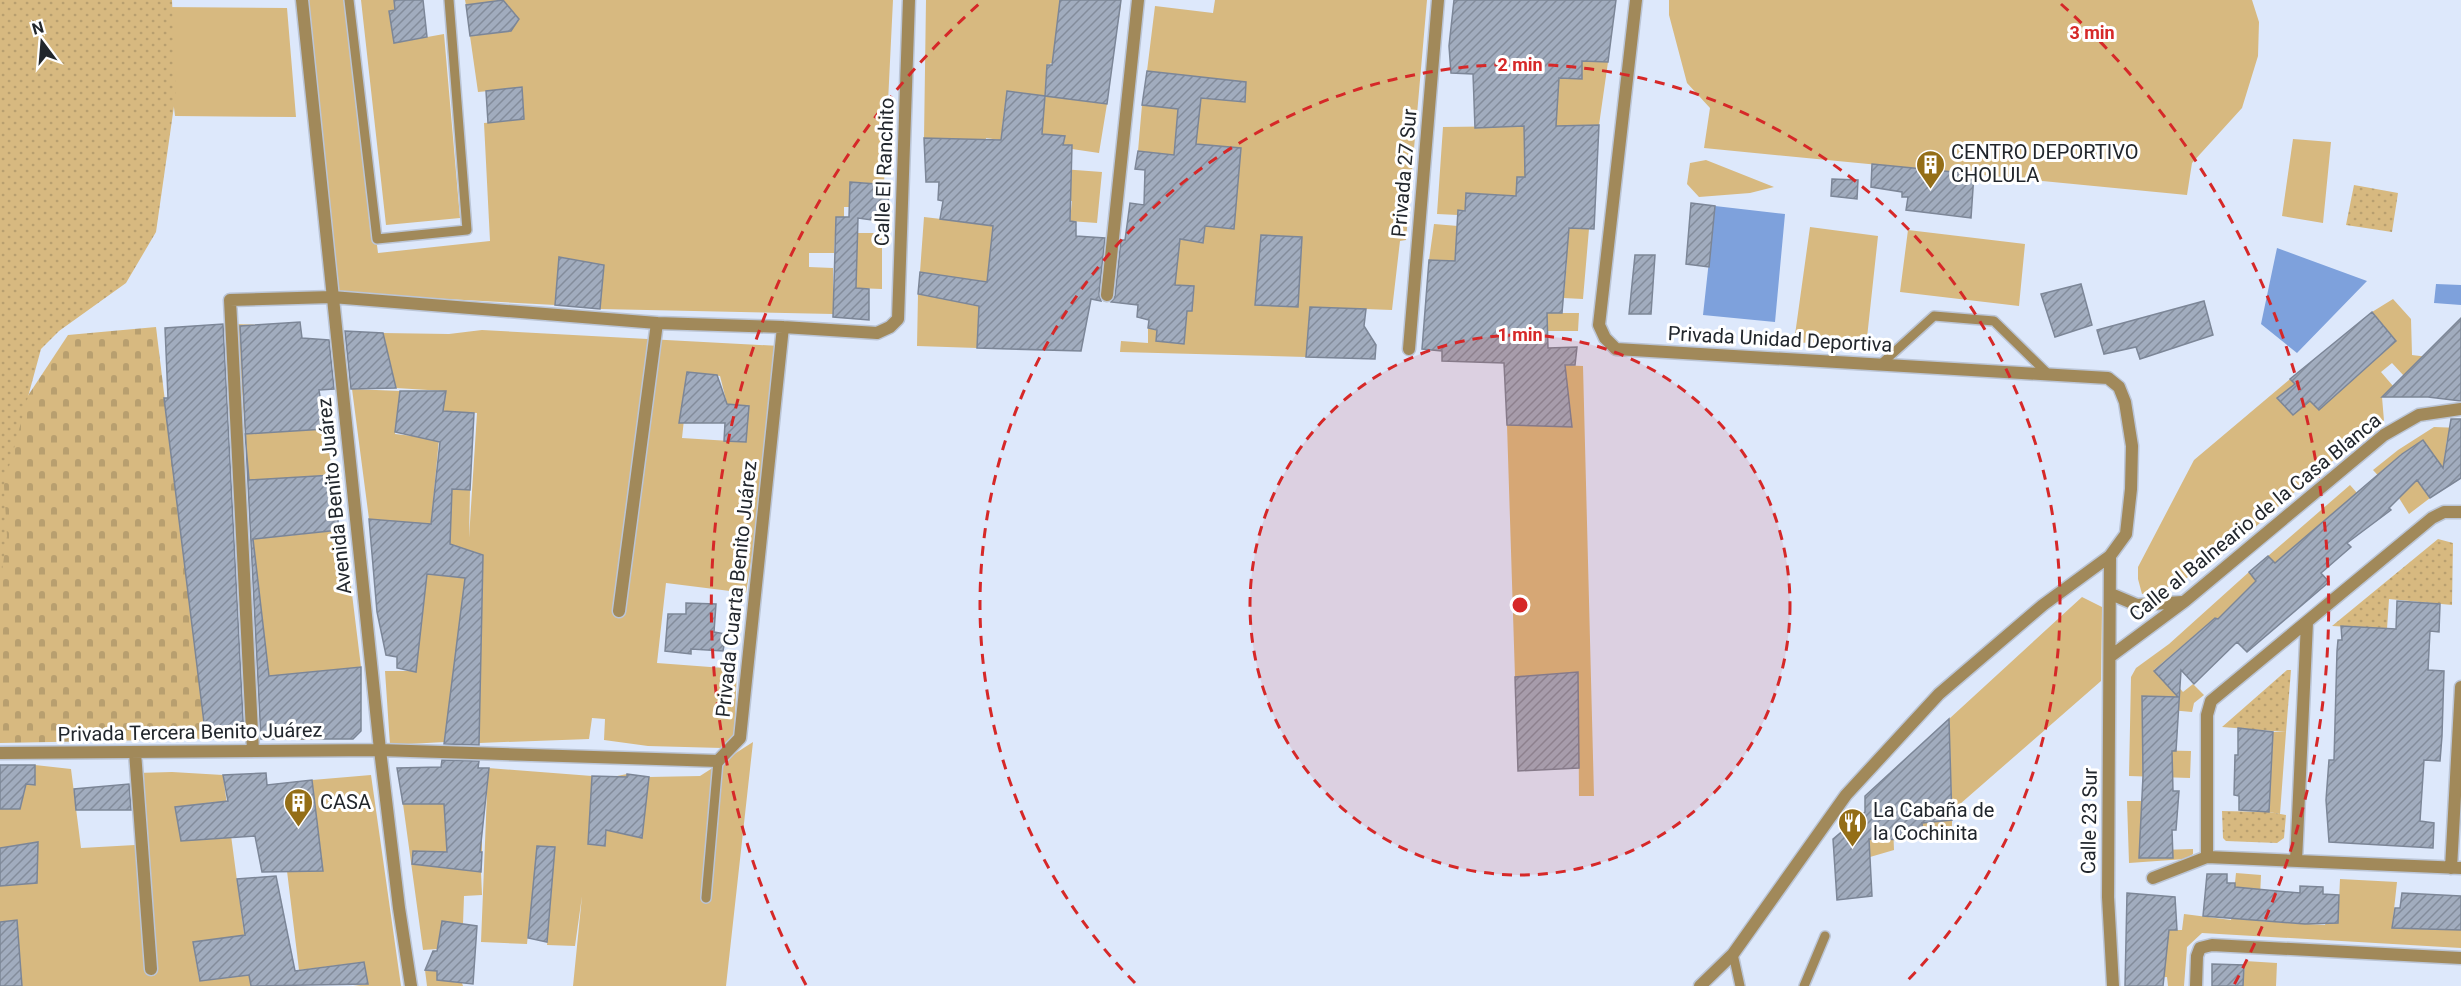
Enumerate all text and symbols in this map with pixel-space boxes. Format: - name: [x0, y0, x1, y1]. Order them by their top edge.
- north arrow: [12, 12, 72, 72]
- text: N: [30, 17, 46, 39]
- text: 3 min: [2069, 22, 2115, 43]
- text: 2 min: [1497, 54, 1543, 75]
- street label: Calle El Ranchito: [869, 97, 899, 247]
- street label: Privada 27 Sur: [1386, 108, 1422, 238]
- place label: CENTRO DEPORTIVO CHOLULA: [1951, 140, 2139, 187]
- building icon: CENTRO DEPORTIVO CHOLULA: [1914, 148, 1946, 190]
- street label: Privada Unidad Deportiva: [1667, 321, 1893, 357]
- text: 1 min: [1497, 324, 1543, 345]
- street label: Avenida Benito Juárez: [312, 396, 356, 595]
- street label: Calle al Balneario de la Casa Blanca: [2124, 408, 2386, 626]
- street label: Privada Cuarta Benito Juárez: [711, 459, 761, 719]
- centre of rings: [1510, 595, 1530, 615]
- street label: Privada Tercera Benito Juárez: [57, 718, 323, 746]
- street label: Calle 23 Sur: [2076, 767, 2102, 874]
- building icon: CASA: [283, 786, 315, 828]
- place label: CASA: [320, 790, 371, 814]
- place label: La Cabaña de la Cochinita: [1873, 798, 1994, 845]
- restaurant icon: La Cabaña de la Cochinita: [1836, 806, 1868, 848]

